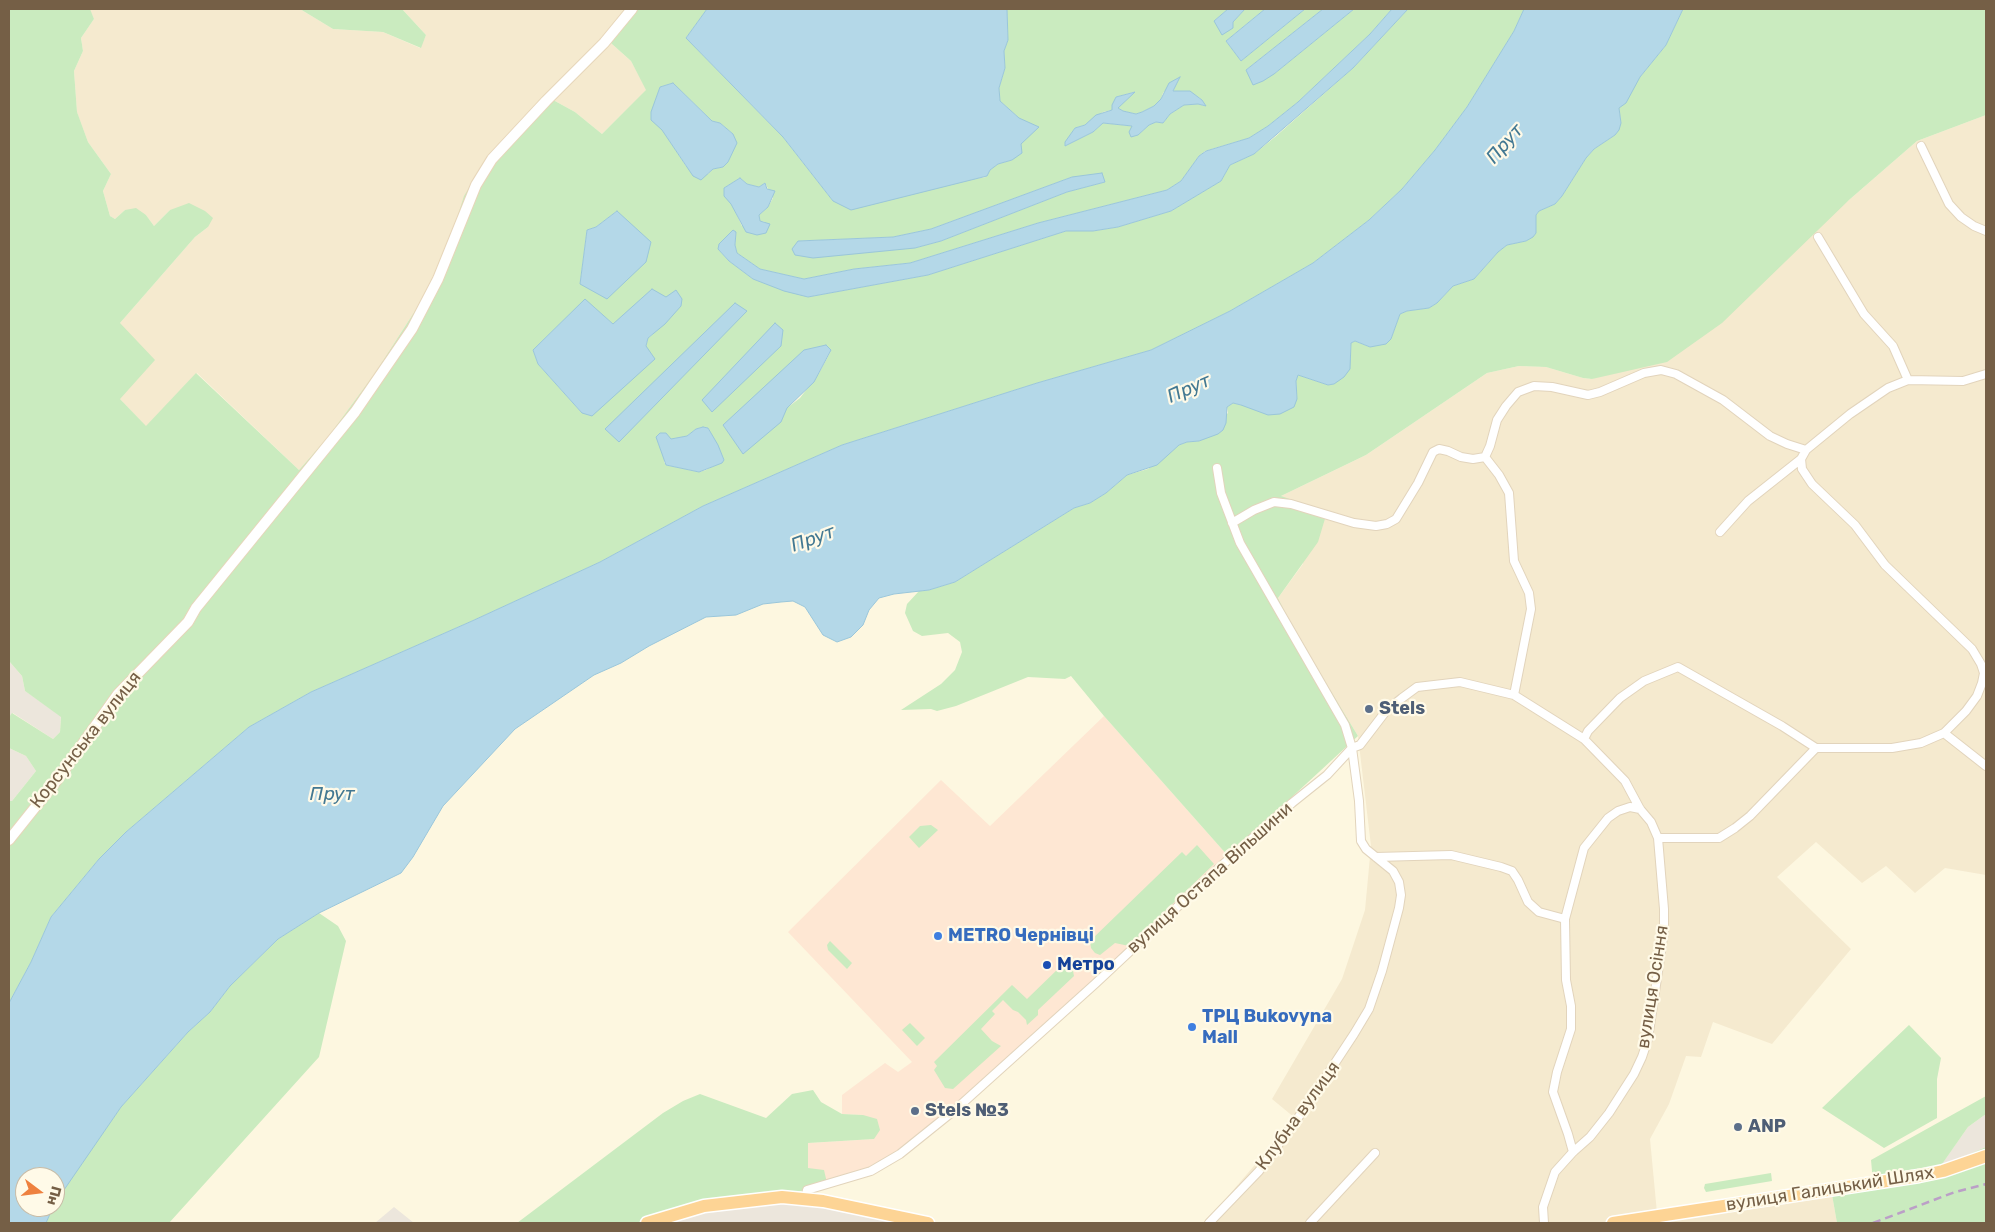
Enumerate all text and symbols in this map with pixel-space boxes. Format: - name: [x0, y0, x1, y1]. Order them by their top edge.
- water label: Прут: [1482, 120, 1528, 168]
- water label: Прут: [1164, 369, 1214, 409]
- water label: Прут: [788, 521, 838, 557]
- street label: Корсунська вулиця: [26, 667, 146, 813]
- place label: Stels: [1379, 698, 1425, 720]
- marker: Stels: [1363, 703, 1375, 715]
- water label: Прут: [310, 784, 354, 806]
- street label: вулиця Остапа Вільшини: [1123, 798, 1297, 958]
- street label: вулиця Осіння: [1633, 924, 1673, 1050]
- place label: METRO Чернівці: [948, 925, 1094, 947]
- marker: METRO Чернівці: [932, 930, 944, 942]
- place label: Метро: [1057, 954, 1115, 976]
- marker: Метро: [1041, 959, 1053, 971]
- place label: ТРЦ Bukovyna Mall: [1202, 1006, 1332, 1048]
- marker: ТРЦ Bukovyna Mall: [1186, 1021, 1198, 1033]
- street label: Клубна вулиця: [1251, 1057, 1345, 1175]
- place label: Stels №3: [925, 1100, 1009, 1122]
- marker: Stels №3: [909, 1105, 921, 1117]
- place label: ANP: [1748, 1116, 1786, 1138]
- marker: ANP: [1732, 1121, 1744, 1133]
- street label: вулиця Галицький Шлях: [1724, 1162, 1936, 1216]
- north arrow: [15, 1167, 65, 1217]
- text: Пн: [43, 1184, 65, 1207]

